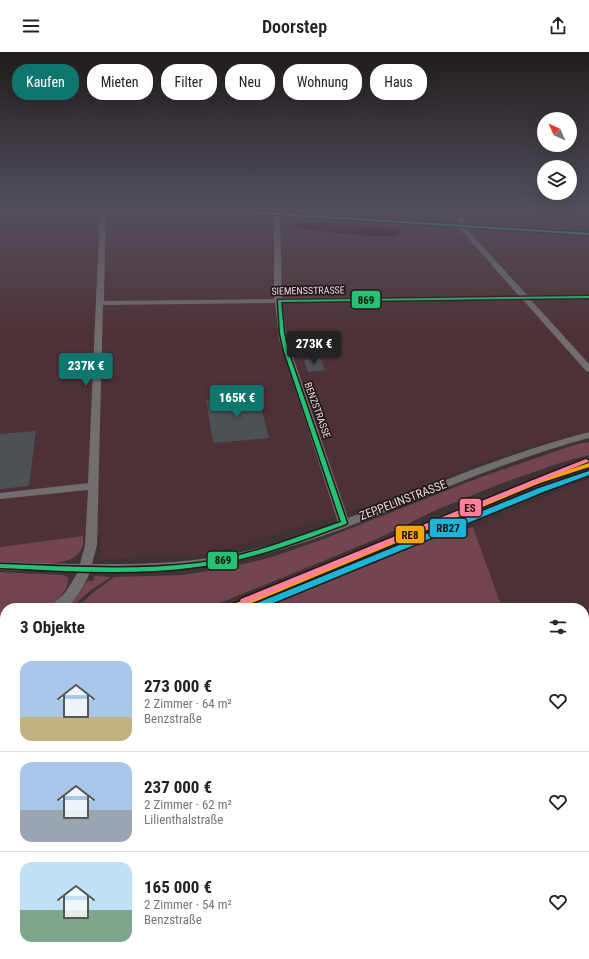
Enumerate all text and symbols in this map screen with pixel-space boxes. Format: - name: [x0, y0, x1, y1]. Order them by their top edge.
- icon: menu: [20, 15, 42, 37]
- icon: share: [547, 15, 569, 37]
- text: Doorstep: [262, 16, 327, 37]
- chip: Kaufen: [12, 64, 79, 100]
- chip: Mieten: [87, 64, 153, 100]
- chip: Filter: [161, 64, 217, 100]
- chip: Neu: [225, 64, 275, 100]
- chip: Wohnung: [283, 64, 362, 100]
- chip: Haus: [370, 64, 427, 100]
- north arrow: [537, 112, 577, 152]
- map controls: [537, 112, 577, 200]
- button: layers: [537, 160, 577, 200]
- street label: SIEMENSSTRASSE: [271, 284, 345, 297]
- line badge: 869: [351, 290, 381, 309]
- text: 869: [358, 294, 374, 307]
- pin: 273K €: [281, 331, 347, 365]
- text: 273K €: [296, 336, 332, 351]
- pin: 237K €: [53, 353, 119, 387]
- text: 237K €: [68, 358, 104, 373]
- street label: BENZSTRASSE: [302, 381, 333, 440]
- pin: 165K €: [204, 385, 270, 419]
- text: 165K €: [219, 390, 255, 405]
- street label: ZEPPELINSTRASSE: [358, 477, 448, 523]
- line badge: ES: [459, 498, 482, 517]
- text: ES: [464, 502, 476, 515]
- line badge: RB27: [429, 518, 467, 538]
- text: RB27: [436, 522, 460, 535]
- line badge: RE8: [395, 525, 425, 544]
- text: RE8: [401, 529, 419, 542]
- line badge: 869: [207, 551, 238, 570]
- text: 869: [215, 554, 231, 567]
- icon: filters: [547, 616, 569, 638]
- text: 3 Objekte: [20, 617, 85, 637]
- text: 273 000 €: [144, 676, 212, 696]
- icon: home: [52, 677, 100, 725]
- icon: heart: [547, 690, 569, 712]
- text: 2 Zimmer · 64 m²: [144, 696, 232, 711]
- text: Benzstraße: [144, 711, 202, 726]
- text: 237 000 €: [144, 777, 212, 797]
- icon: home: [52, 778, 100, 826]
- icon: heart: [547, 791, 569, 813]
- text: 2 Zimmer · 62 m²: [144, 797, 232, 812]
- text: Lilienthalstraße: [144, 812, 223, 827]
- text: 165 000 €: [144, 877, 212, 897]
- icon: home: [52, 878, 100, 926]
- icon: heart: [547, 891, 569, 913]
- text: 2 Zimmer · 54 m²: [144, 897, 232, 912]
- text: Benzstraße: [144, 912, 202, 927]

